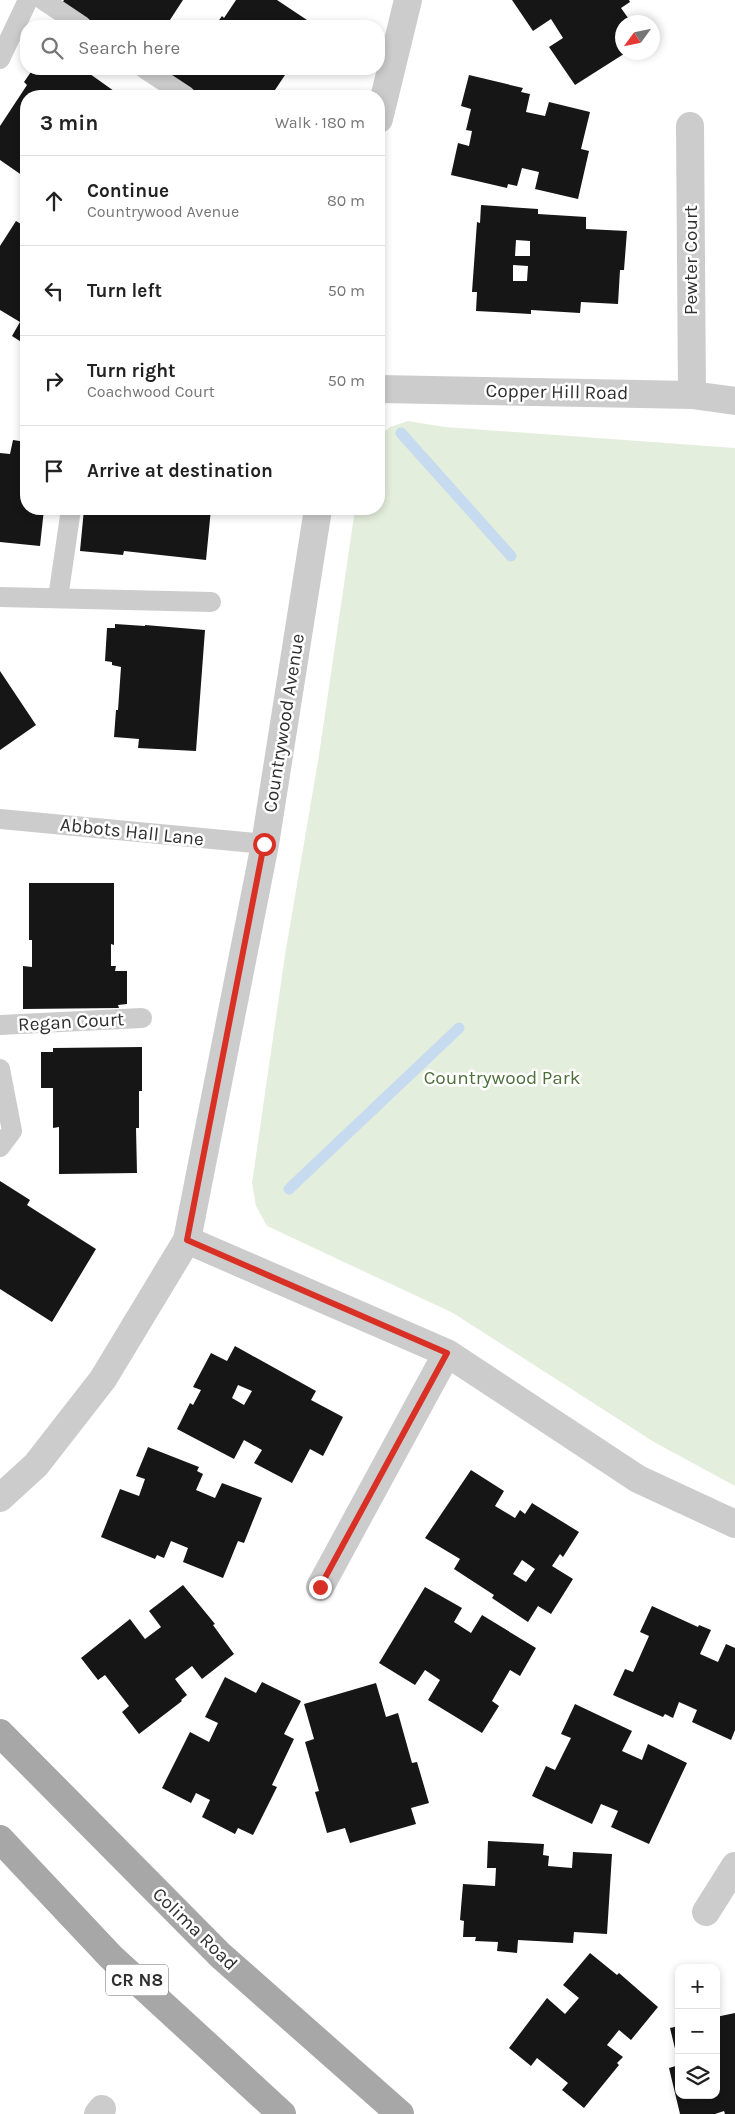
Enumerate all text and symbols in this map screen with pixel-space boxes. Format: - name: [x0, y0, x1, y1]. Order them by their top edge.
- north arrow: [615, 15, 660, 60]
- search box: [20, 20, 385, 75]
- icon: search: [38, 34, 66, 62]
- text: Search here: [78, 37, 180, 59]
- text: 3 min: [40, 111, 98, 135]
- text: Walk · 180 m: [275, 113, 365, 132]
- text: Continue: [87, 180, 169, 202]
- icon: ahead: [40, 187, 68, 215]
- text: 80 m: [327, 191, 365, 210]
- text: Countrywood Avenue: [87, 202, 239, 221]
- street label: Pewter Court: [680, 205, 702, 315]
- icon: left: [40, 277, 68, 305]
- text: Turn left: [87, 280, 162, 302]
- text: 50 m: [328, 281, 365, 300]
- text: Turn right: [87, 360, 176, 382]
- icon: right: [40, 367, 68, 395]
- text: 50 m: [328, 371, 365, 390]
- street label: Copper Hill Road: [485, 380, 629, 404]
- text: Coachwood Court: [87, 382, 215, 401]
- icon: arrive: [40, 457, 68, 485]
- text: Arrive at destination: [87, 460, 273, 482]
- street label: Countrywood Avenue: [259, 632, 309, 814]
- street label: Abbots Hall Lane: [59, 814, 205, 850]
- route start: [253, 833, 276, 856]
- street label: Regan Court: [17, 1008, 125, 1036]
- park label: Countrywood Park: [424, 1067, 581, 1089]
- route end: [309, 1576, 332, 1599]
- street label: Colima Road: [148, 1883, 242, 1975]
- road number: CR N8: [106, 1964, 168, 1996]
- map controls: [675, 1964, 720, 2099]
- button: +: [675, 1964, 720, 2009]
- button: −: [675, 2009, 720, 2054]
- button: layers: [675, 2054, 720, 2099]

